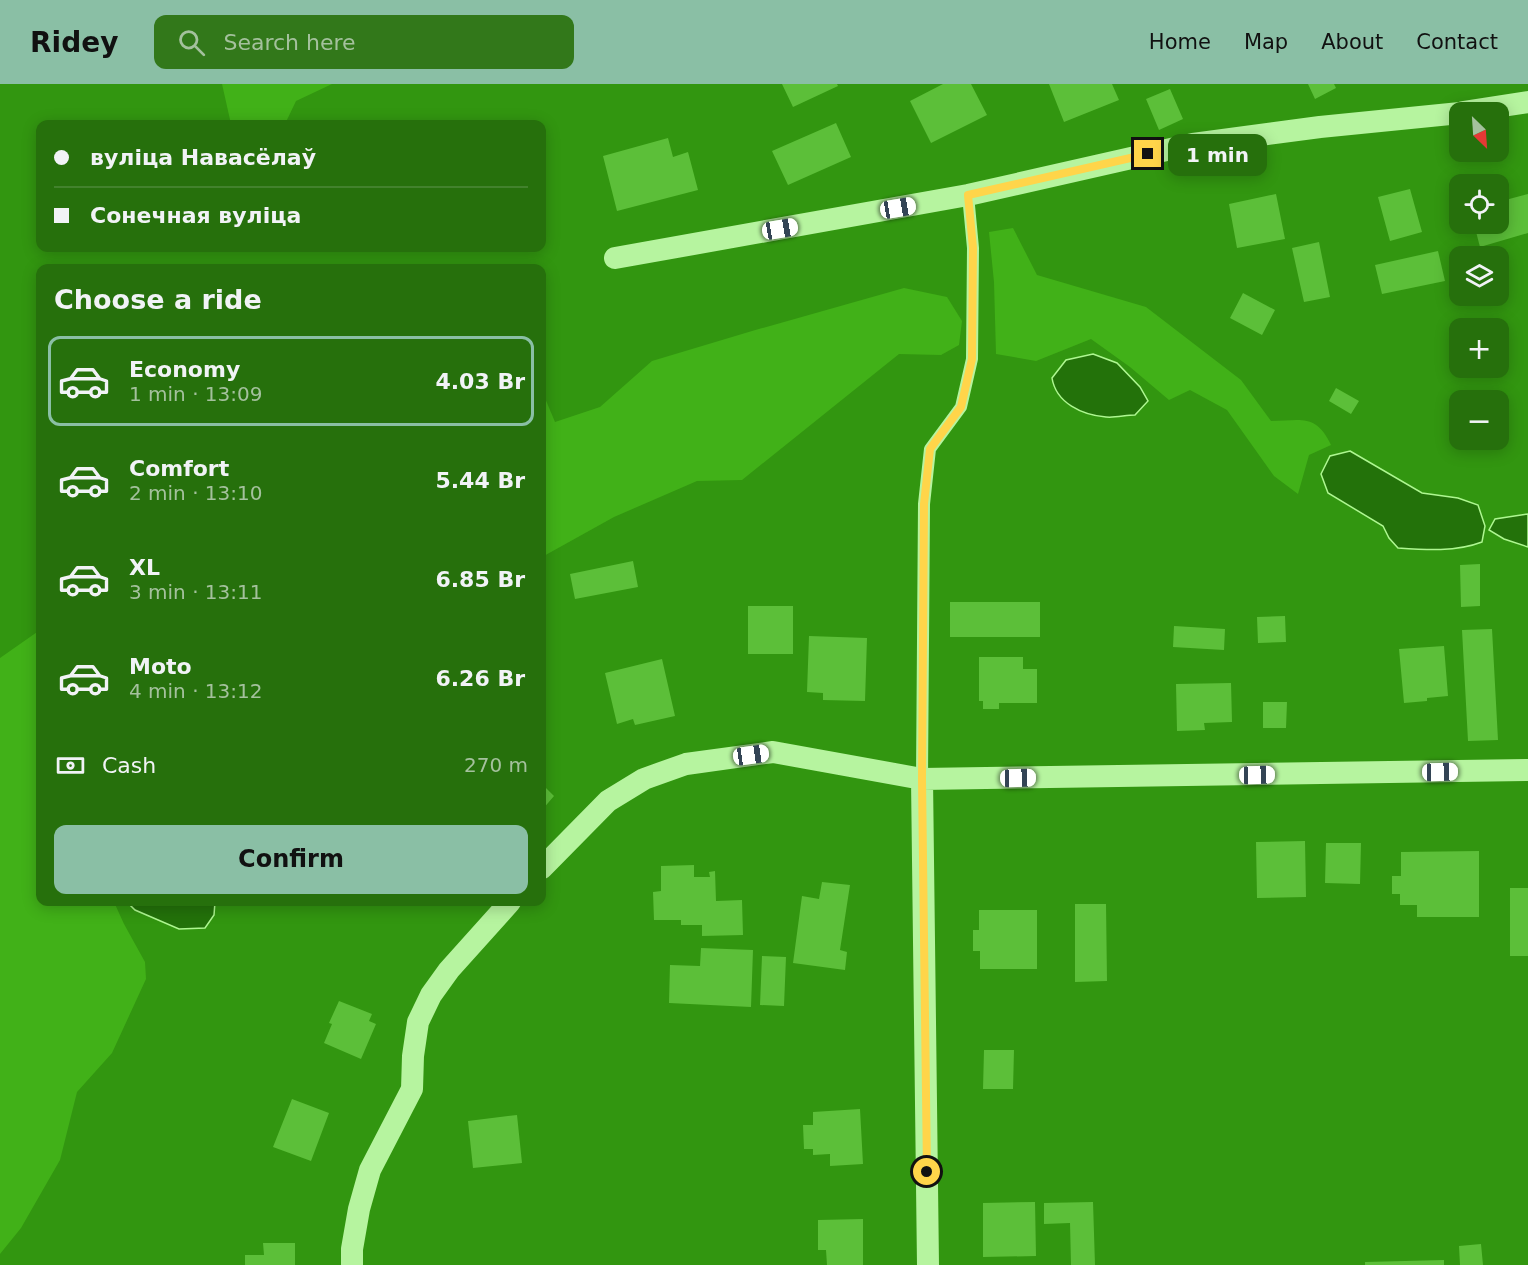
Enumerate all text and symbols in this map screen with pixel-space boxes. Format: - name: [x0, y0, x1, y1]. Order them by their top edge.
- search box: [154, 15, 574, 69]
- text: Ridey: [30, 26, 118, 59]
- icon: search: [175, 26, 208, 59]
- text: Search here: [223, 30, 356, 55]
- text: Home: [1149, 30, 1211, 54]
- text: Map: [1244, 30, 1288, 54]
- text: About: [1321, 30, 1383, 54]
- text: Contact: [1416, 30, 1498, 54]
- north arrow: [1449, 102, 1509, 162]
- map controls: [1449, 102, 1509, 450]
- callout: 1 min: [1169, 133, 1268, 175]
- route end: [1134, 140, 1161, 167]
- text: 1 min: [1186, 143, 1249, 167]
- text: вуліца Навасёлаў: [90, 145, 316, 170]
- button: locate: [1449, 174, 1509, 234]
- car: [879, 196, 917, 220]
- text: Сонечная вуліца: [90, 203, 301, 228]
- car: [761, 217, 799, 241]
- button: layers: [1449, 246, 1509, 306]
- text: Choose a ride: [54, 284, 262, 315]
- button: +: [1449, 318, 1509, 378]
- icon: car: [57, 354, 111, 408]
- text: Economy: [129, 357, 240, 382]
- text: 4.03 Br: [435, 369, 525, 394]
- text: 1 min · 13:09: [129, 382, 263, 406]
- button: −: [1449, 390, 1509, 450]
- icon: car: [57, 453, 111, 507]
- text: Comfort: [129, 456, 229, 481]
- text: 5.44 Br: [435, 468, 525, 493]
- text: 2 min · 13:10: [129, 481, 263, 505]
- icon: car: [57, 552, 111, 606]
- text: XL: [129, 555, 160, 580]
- text: 6.85 Br: [435, 567, 525, 592]
- text: 3 min · 13:11: [129, 580, 263, 604]
- icon: car: [57, 651, 111, 705]
- text: Moto: [129, 654, 192, 679]
- text: 6.26 Br: [435, 666, 525, 691]
- text: 4 min · 13:12: [129, 679, 263, 703]
- car: [732, 744, 770, 766]
- icon: cash: [54, 749, 87, 782]
- text: Cash: [102, 753, 156, 778]
- text: 270 m: [464, 753, 528, 777]
- car: [1422, 763, 1458, 781]
- car: [1239, 766, 1275, 784]
- car: [1000, 769, 1036, 787]
- button: Confirm: [54, 825, 528, 894]
- route start: [913, 1158, 940, 1185]

